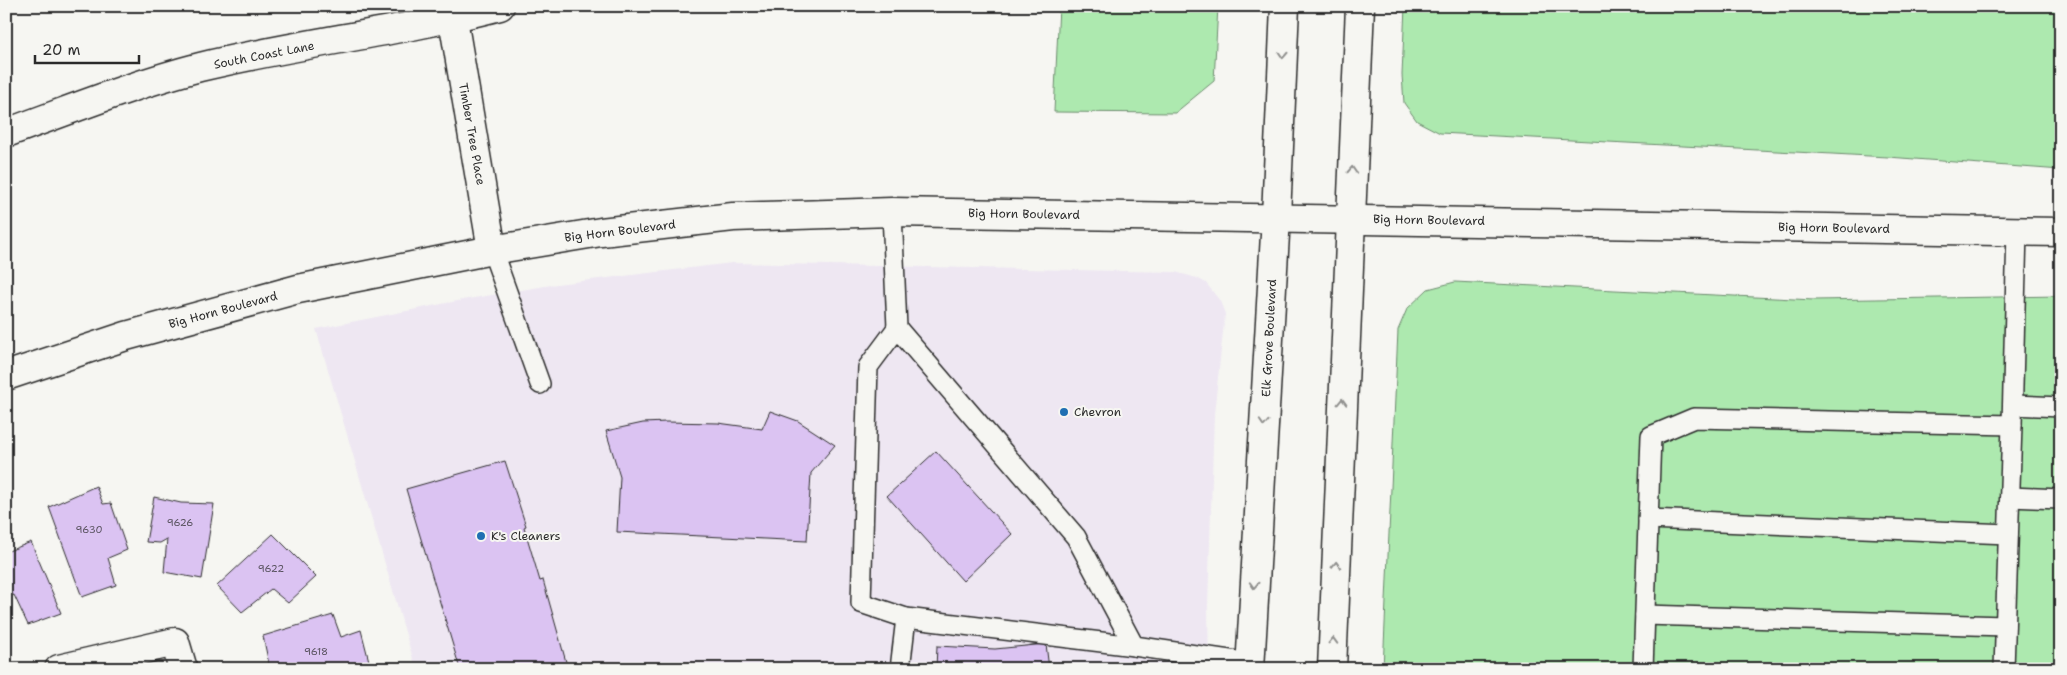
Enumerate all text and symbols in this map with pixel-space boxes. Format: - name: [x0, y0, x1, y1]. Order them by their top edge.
- scale bar: [35, 32, 139, 64]
- street label: South Coast Lane: [212, 37, 316, 73]
- text: 20 m: [42, 40, 81, 60]
- one-way arrow: [1278, 51, 1289, 59]
- street label: Timber Tree Place: [455, 82, 489, 187]
- one-way arrow: [1347, 165, 1358, 173]
- street label: Big Horn Boulevard: [968, 205, 1080, 223]
- street label: Big Horn Boulevard: [1373, 211, 1485, 229]
- street label: Big Horn Boulevard: [563, 216, 677, 246]
- street label: Big Horn Boulevard: [1778, 219, 1890, 237]
- street label: Elk Grove Boulevard: [1258, 278, 1280, 397]
- street label: Big Horn Boulevard: [167, 288, 280, 332]
- one-way arrow: [1337, 398, 1348, 406]
- place label: Chevron: [1074, 404, 1121, 420]
- marker: Chevron: [1058, 406, 1070, 418]
- one-way arrow: [1258, 419, 1269, 427]
- house number: 9626: [167, 516, 193, 529]
- house number: 9630: [76, 523, 102, 536]
- place label: K's Cleaners: [491, 528, 561, 544]
- marker: K's Cleaners: [475, 530, 487, 542]
- one-way arrow: [1330, 561, 1341, 569]
- house number: 9622: [258, 562, 284, 575]
- one-way arrow: [1249, 581, 1260, 589]
- one-way arrow: [1327, 637, 1338, 645]
- house number: 9618: [304, 645, 328, 658]

